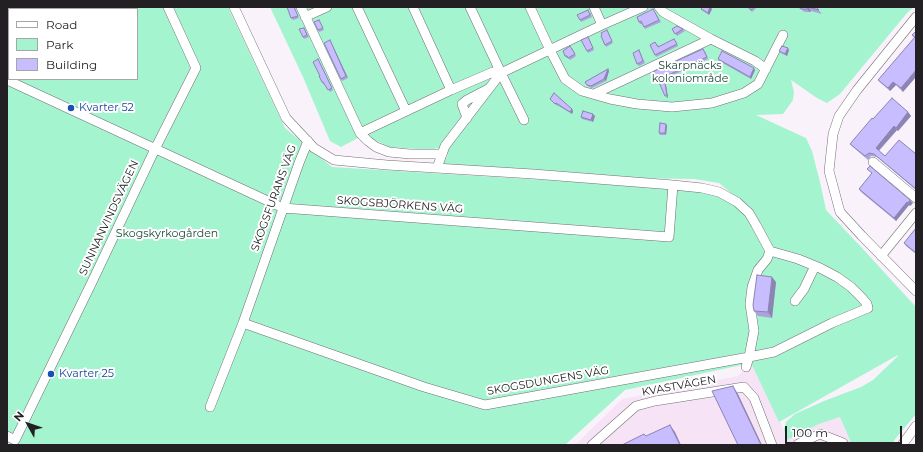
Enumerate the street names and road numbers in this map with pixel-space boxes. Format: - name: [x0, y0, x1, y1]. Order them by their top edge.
- street label: SKOGSFURANS VÄG: [249, 143, 299, 253]
- street label: SUNNANVINDSVÄGEN: [76, 158, 142, 278]
- street label: SKOGSBJÖRKENS VÄG: [336, 194, 464, 216]
- street label: SKOGSDUNGENS VÄG: [486, 364, 610, 398]
- street label: KVASTVÄGEN: [641, 373, 717, 399]

